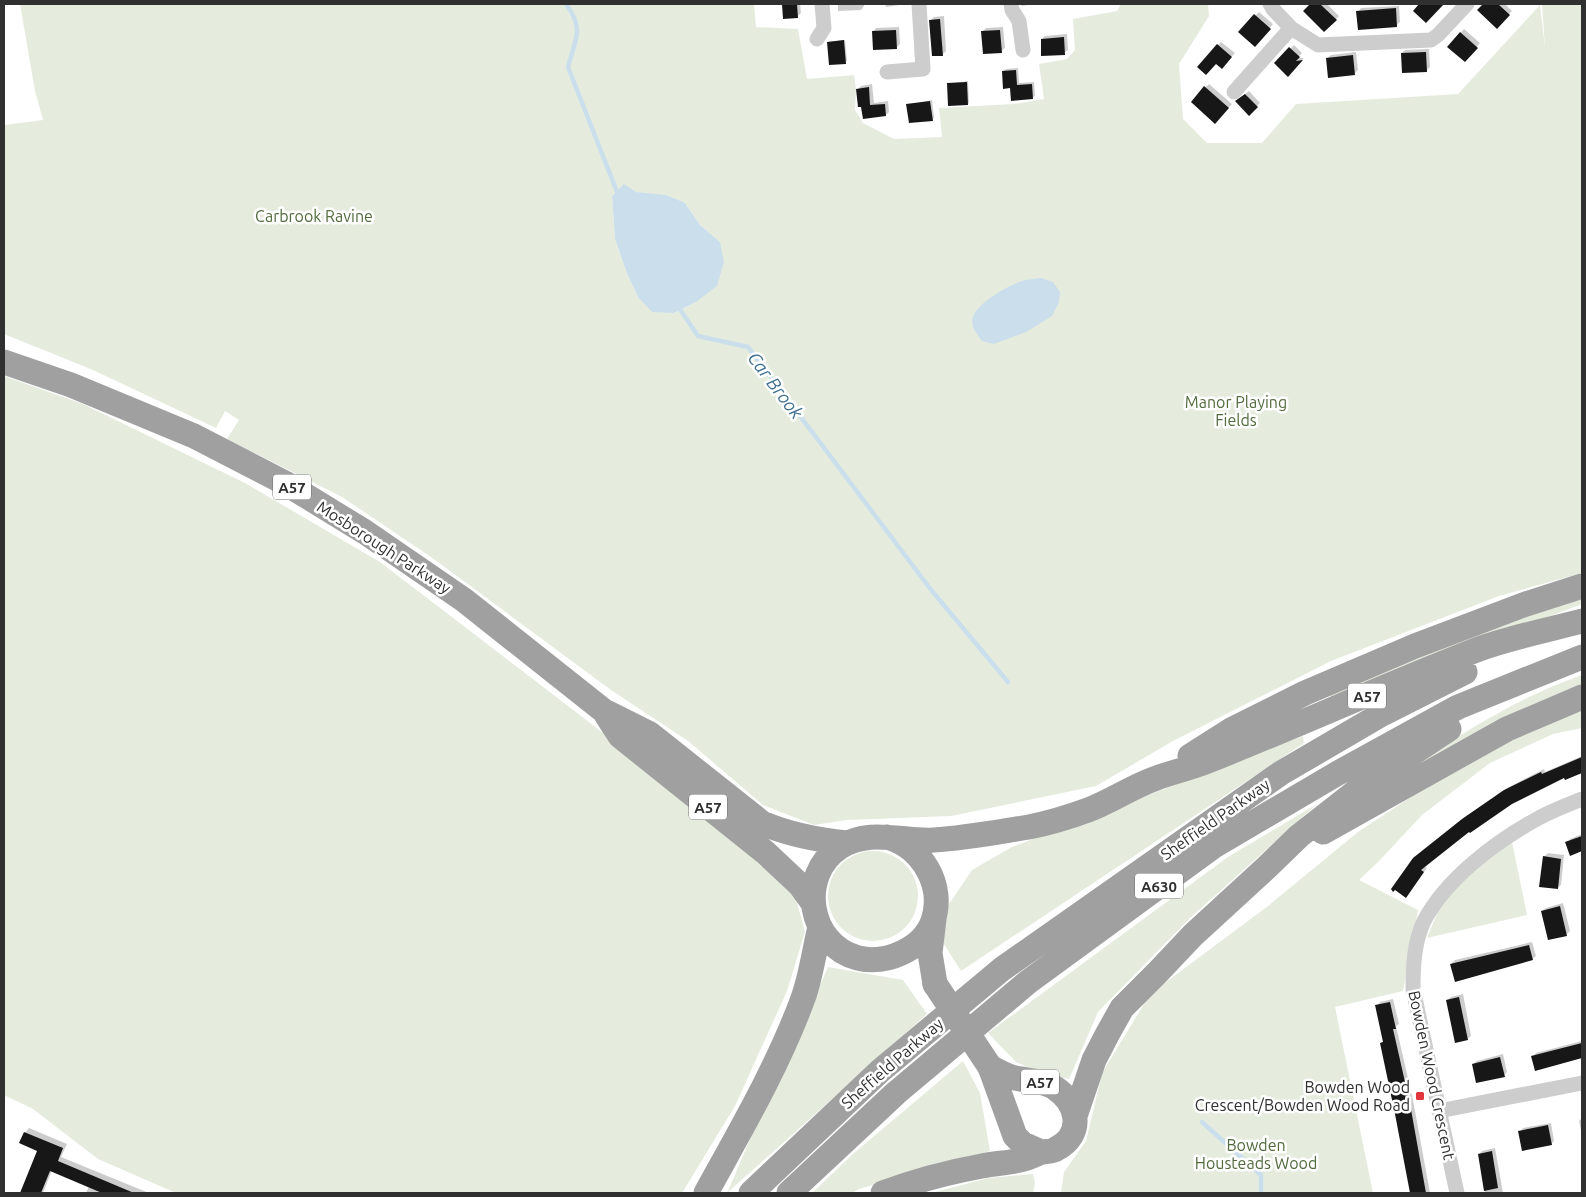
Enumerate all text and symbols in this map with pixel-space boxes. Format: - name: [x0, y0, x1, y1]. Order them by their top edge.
- park label: Carbrook Ravine: [255, 207, 373, 225]
- water label: Car Brook: [744, 348, 808, 423]
- park label: Manor Playing Fields: [1185, 393, 1287, 429]
- road number: A57: [273, 474, 311, 500]
- street label: Mosborough Parkway: [314, 497, 454, 597]
- road number: A57: [1348, 684, 1386, 708]
- street label: Sheffield Parkway: [1157, 775, 1273, 863]
- road number: A57: [689, 794, 727, 820]
- road number: A630: [1135, 874, 1183, 898]
- street label: Bowden Wood Crescent: [1405, 989, 1459, 1162]
- street label: Sheffield Parkway: [838, 1014, 947, 1112]
- road number: A57: [1021, 1070, 1059, 1094]
- place label: Bowden Wood Crescent/Bowden Wood Road: [1195, 1078, 1410, 1114]
- marker: Bowden Wood Crescent/Bowden Wood Road: [1414, 1090, 1426, 1102]
- park label: Bowden Housteads Wood: [1195, 1136, 1317, 1172]

